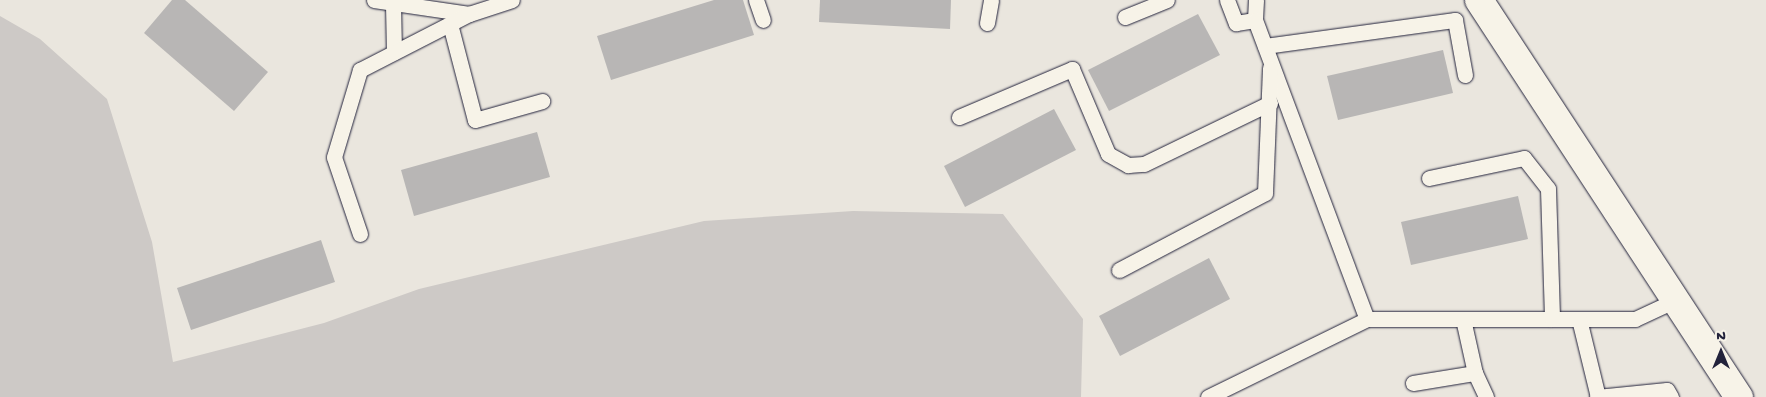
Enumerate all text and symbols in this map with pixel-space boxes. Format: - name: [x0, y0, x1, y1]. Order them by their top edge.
- north arrow: [1696, 327, 1746, 377]
- text: N: [1716, 328, 1726, 345]

